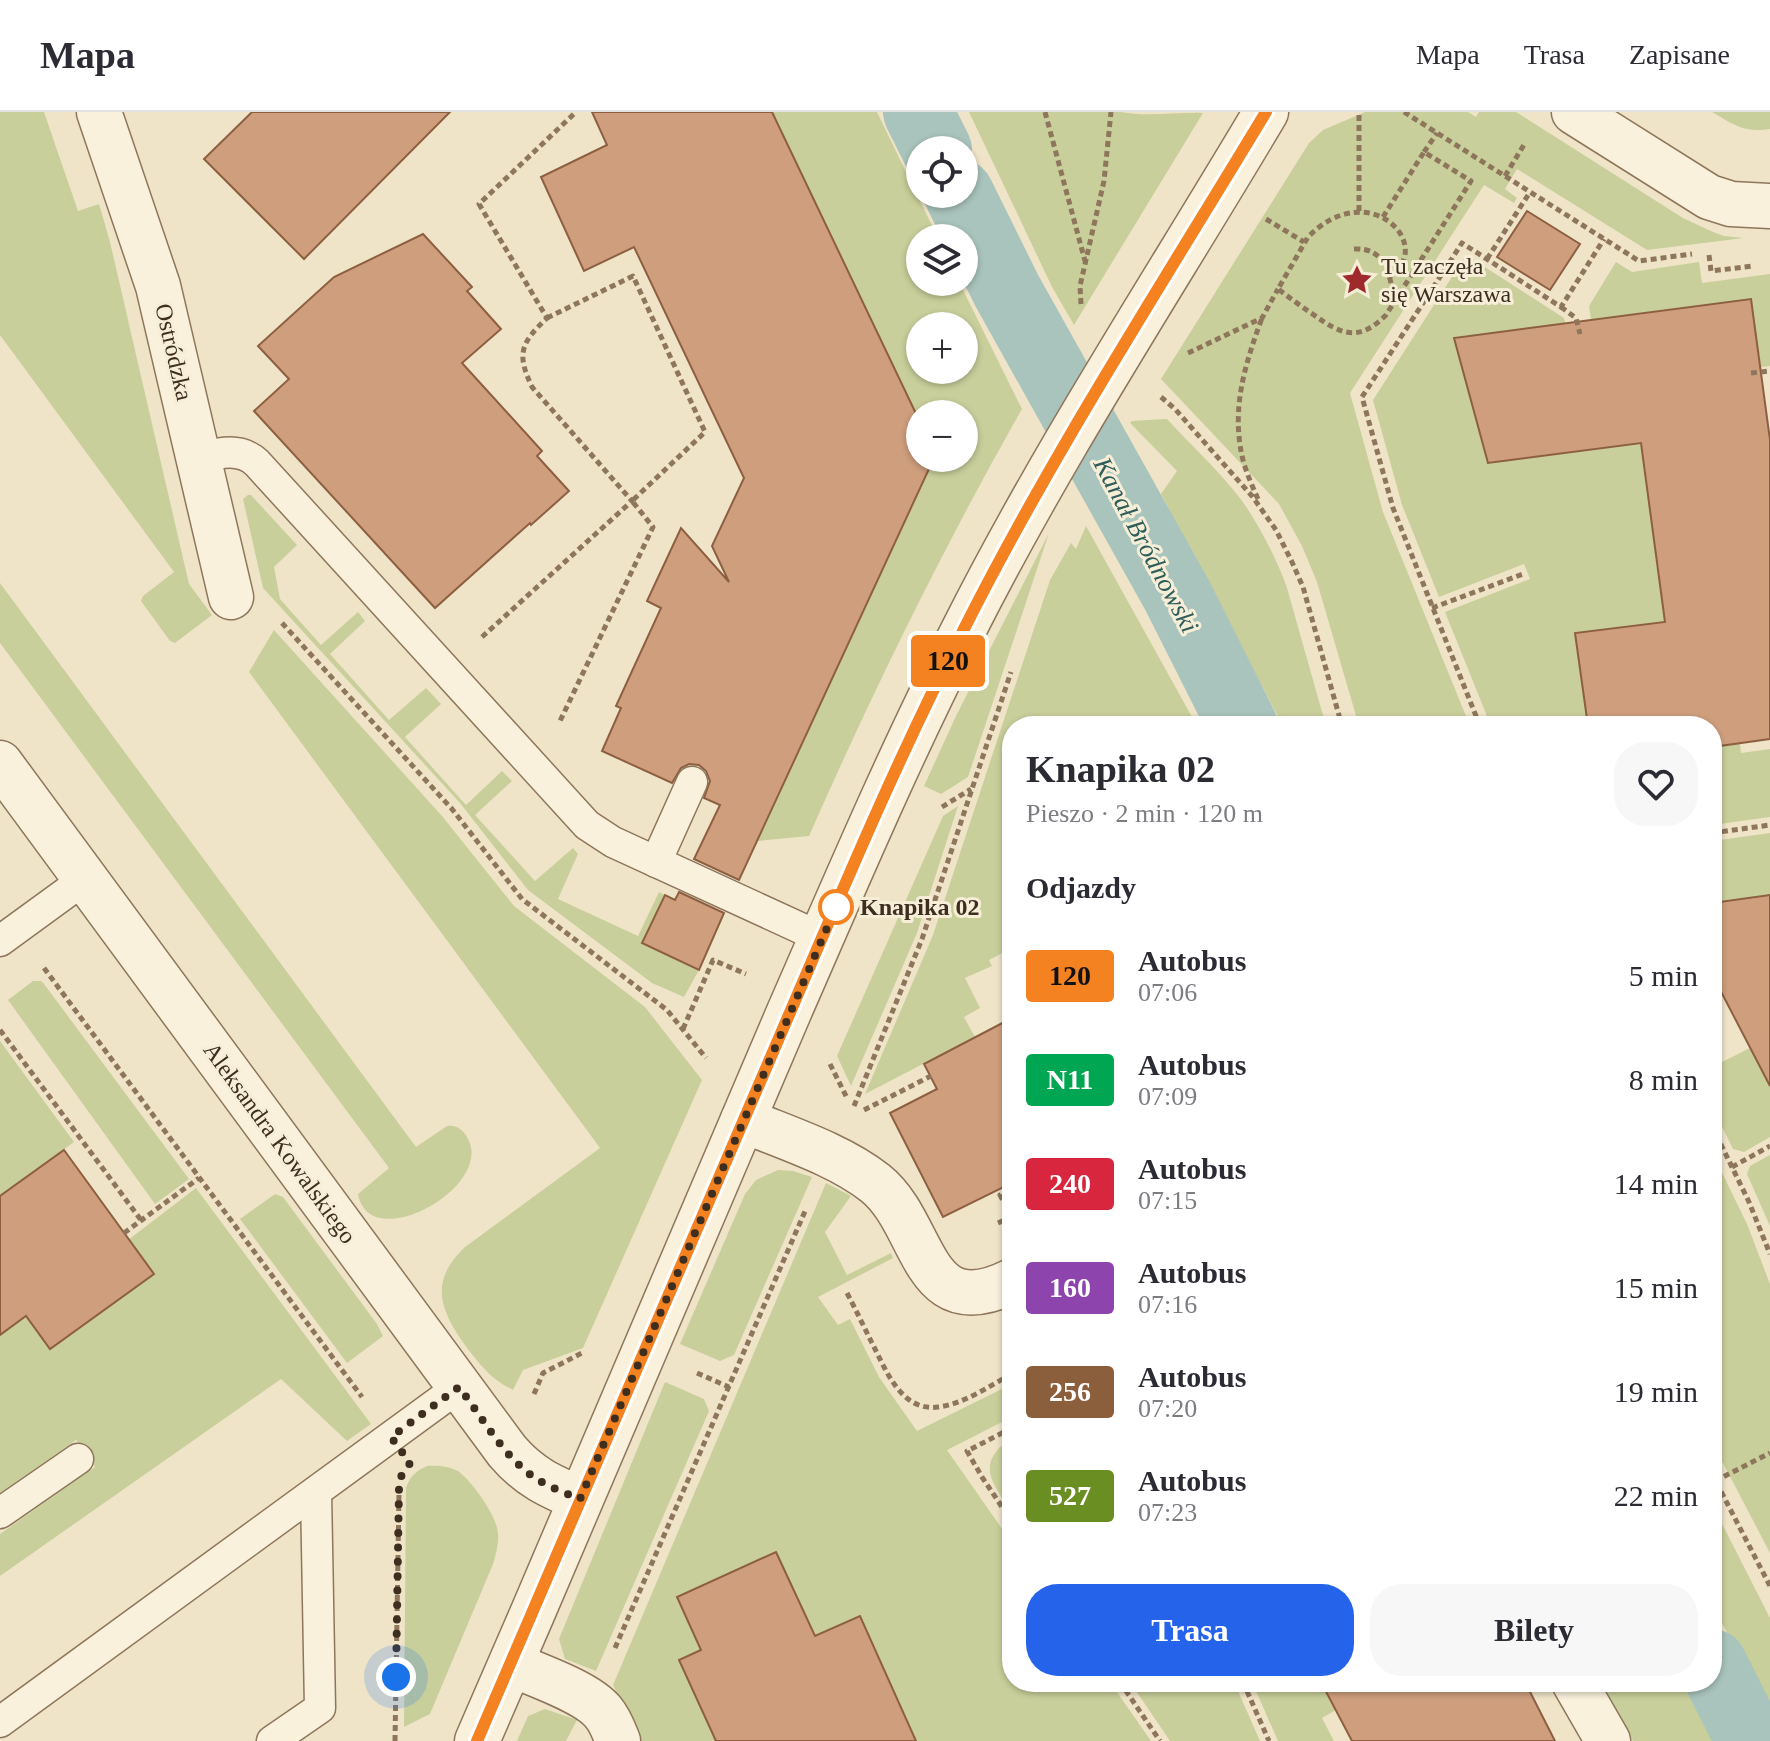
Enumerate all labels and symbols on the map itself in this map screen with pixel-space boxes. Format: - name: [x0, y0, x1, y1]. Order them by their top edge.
- place label: Tu zaczęła się Warszawa: [1381, 253, 1512, 307]
- place icon: Tu zaczęła się Warszawa: [1340, 263, 1374, 297]
- street label: Ostródzka: [150, 301, 198, 403]
- water label: Kanał Bródnowski: [1087, 452, 1204, 638]
- line badge: 120: [902, 635, 994, 687]
- marker: Knapika 02: [819, 890, 853, 924]
- place label: Knapika 02: [860, 894, 979, 920]
- street label: Aleksandra Kowalskiego: [198, 1037, 362, 1249]
- your location: [376, 1657, 416, 1697]

